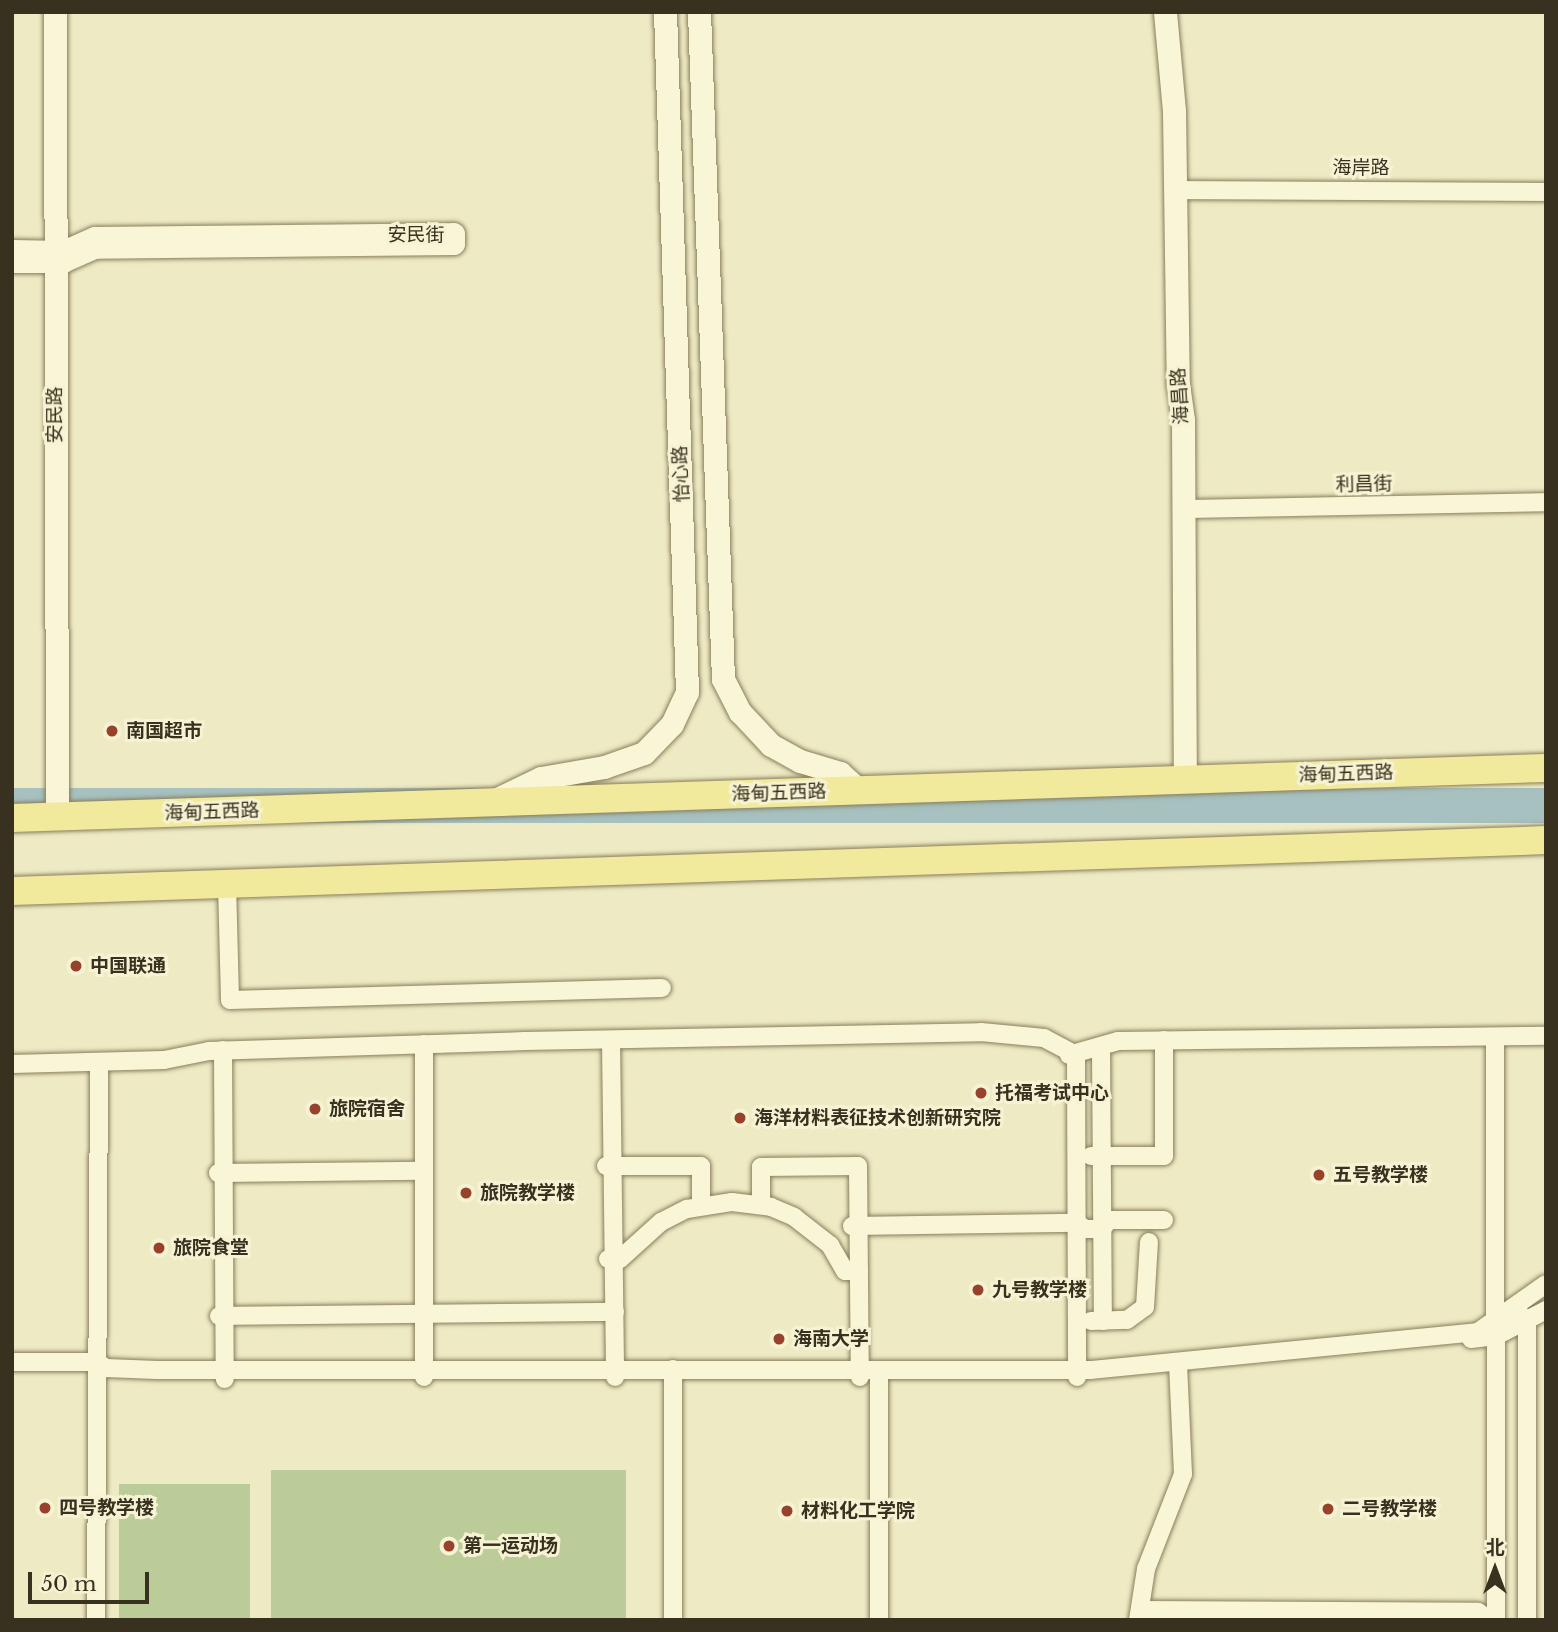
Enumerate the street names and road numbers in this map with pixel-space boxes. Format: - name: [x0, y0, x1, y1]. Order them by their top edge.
- street label: 海岸路: [1333, 157, 1389, 179]
- street label: 安民街: [388, 224, 444, 246]
- street label: 海昌路: [1167, 367, 1193, 425]
- street label: 安民路: [44, 387, 66, 443]
- street label: 怡心路: [669, 445, 693, 503]
- street label: 利昌街: [1335, 472, 1393, 496]
- street label: 海甸五西路: [1298, 761, 1394, 787]
- street label: 海甸五西路: [731, 780, 827, 806]
- street label: 海甸五西路: [164, 799, 260, 825]

